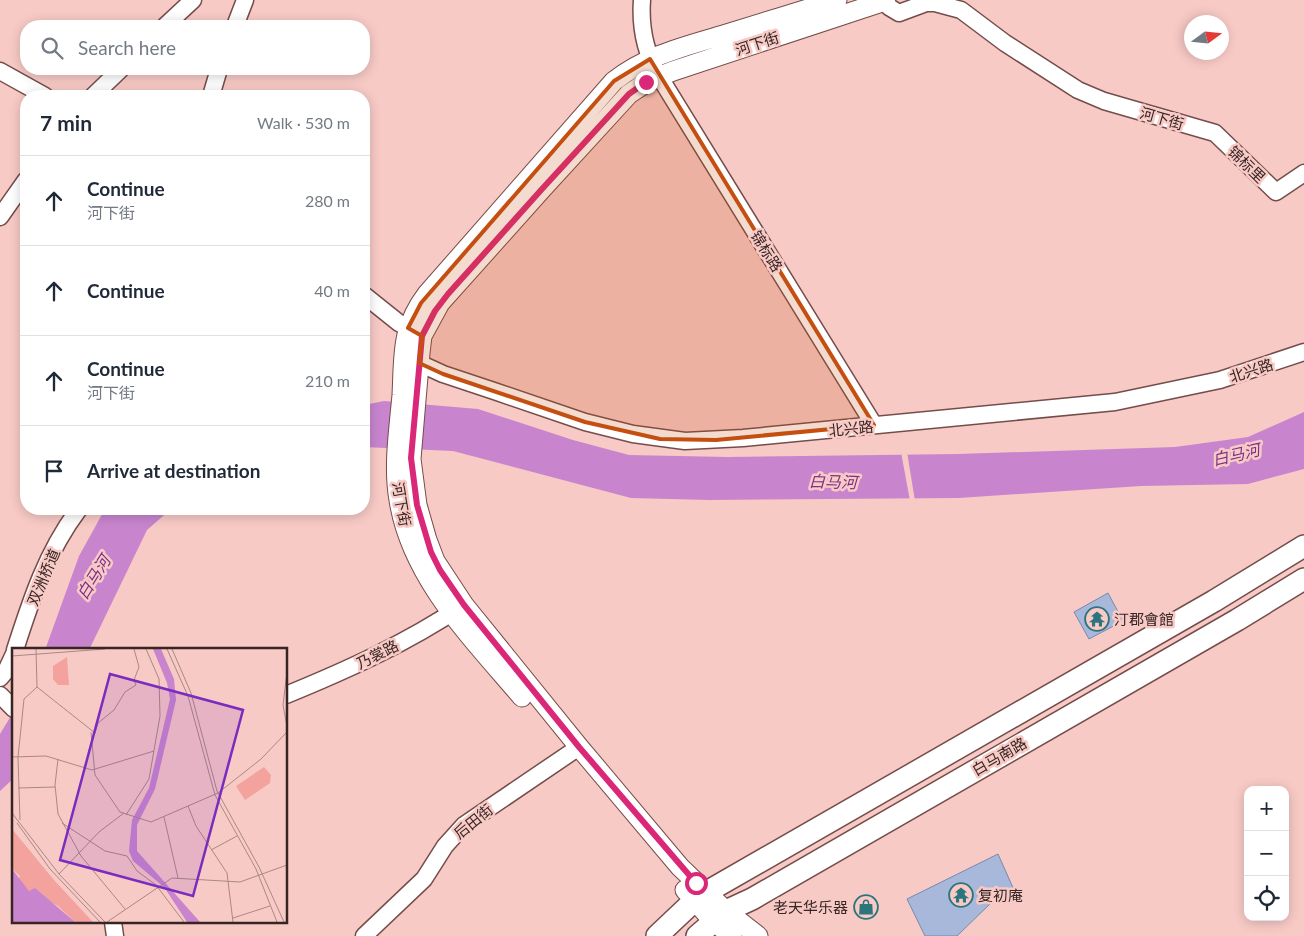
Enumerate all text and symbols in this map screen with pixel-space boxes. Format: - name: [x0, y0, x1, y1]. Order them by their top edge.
- north arrow: [1184, 15, 1229, 60]
- search box: [20, 20, 370, 75]
- street label: 河下街: [733, 27, 781, 59]
- icon: search: [38, 34, 66, 62]
- text: Search here: [78, 36, 176, 59]
- route end: [635, 71, 658, 94]
- street label: 河下街: [1138, 103, 1186, 133]
- text: 7 min: [40, 110, 92, 135]
- text: Walk · 530 m: [257, 113, 350, 132]
- street label: 锦标里: [1225, 142, 1269, 186]
- text: Continue: [87, 177, 165, 200]
- icon: ahead: [40, 187, 68, 215]
- text: 280 m: [305, 191, 350, 210]
- text: 河下街: [87, 203, 135, 222]
- street label: 锦标路: [747, 227, 787, 275]
- icon: ahead: [40, 277, 68, 305]
- text: Continue: [87, 279, 165, 302]
- text: 40 m: [314, 281, 350, 300]
- street label: 北兴路: [1227, 354, 1275, 386]
- text: Continue: [87, 357, 165, 380]
- icon: ahead: [40, 367, 68, 395]
- text: 210 m: [305, 371, 350, 390]
- text: 河下街: [87, 383, 135, 402]
- street label: 北兴路: [828, 417, 874, 439]
- water label: 白马河: [1210, 439, 1264, 469]
- icon: arrive: [40, 457, 68, 485]
- text: Arrive at destination: [87, 459, 260, 482]
- water label: 白马河: [809, 471, 860, 491]
- street label: 河下街: [389, 480, 415, 528]
- street label: 双洲桥道: [23, 546, 63, 608]
- water label: 白马河: [72, 549, 115, 602]
- temple icon: 汀郡會館: [1084, 606, 1110, 632]
- place label: 汀郡會館: [1114, 610, 1174, 628]
- street label: 乃裳路: [353, 636, 401, 672]
- inset map: [12, 648, 288, 924]
- street label: 白马南路: [969, 733, 1029, 779]
- map controls: [1244, 786, 1289, 921]
- button: +: [1244, 786, 1289, 831]
- street label: 后田街: [450, 800, 496, 842]
- button: −: [1244, 831, 1289, 876]
- route start: [685, 872, 708, 895]
- button: locate: [1244, 876, 1289, 921]
- temple icon: 复初庵: [948, 882, 974, 908]
- place label: 复初庵: [978, 886, 1023, 904]
- shop icon: 老天华乐器: [853, 894, 879, 920]
- place label: 老天华乐器: [773, 898, 848, 916]

